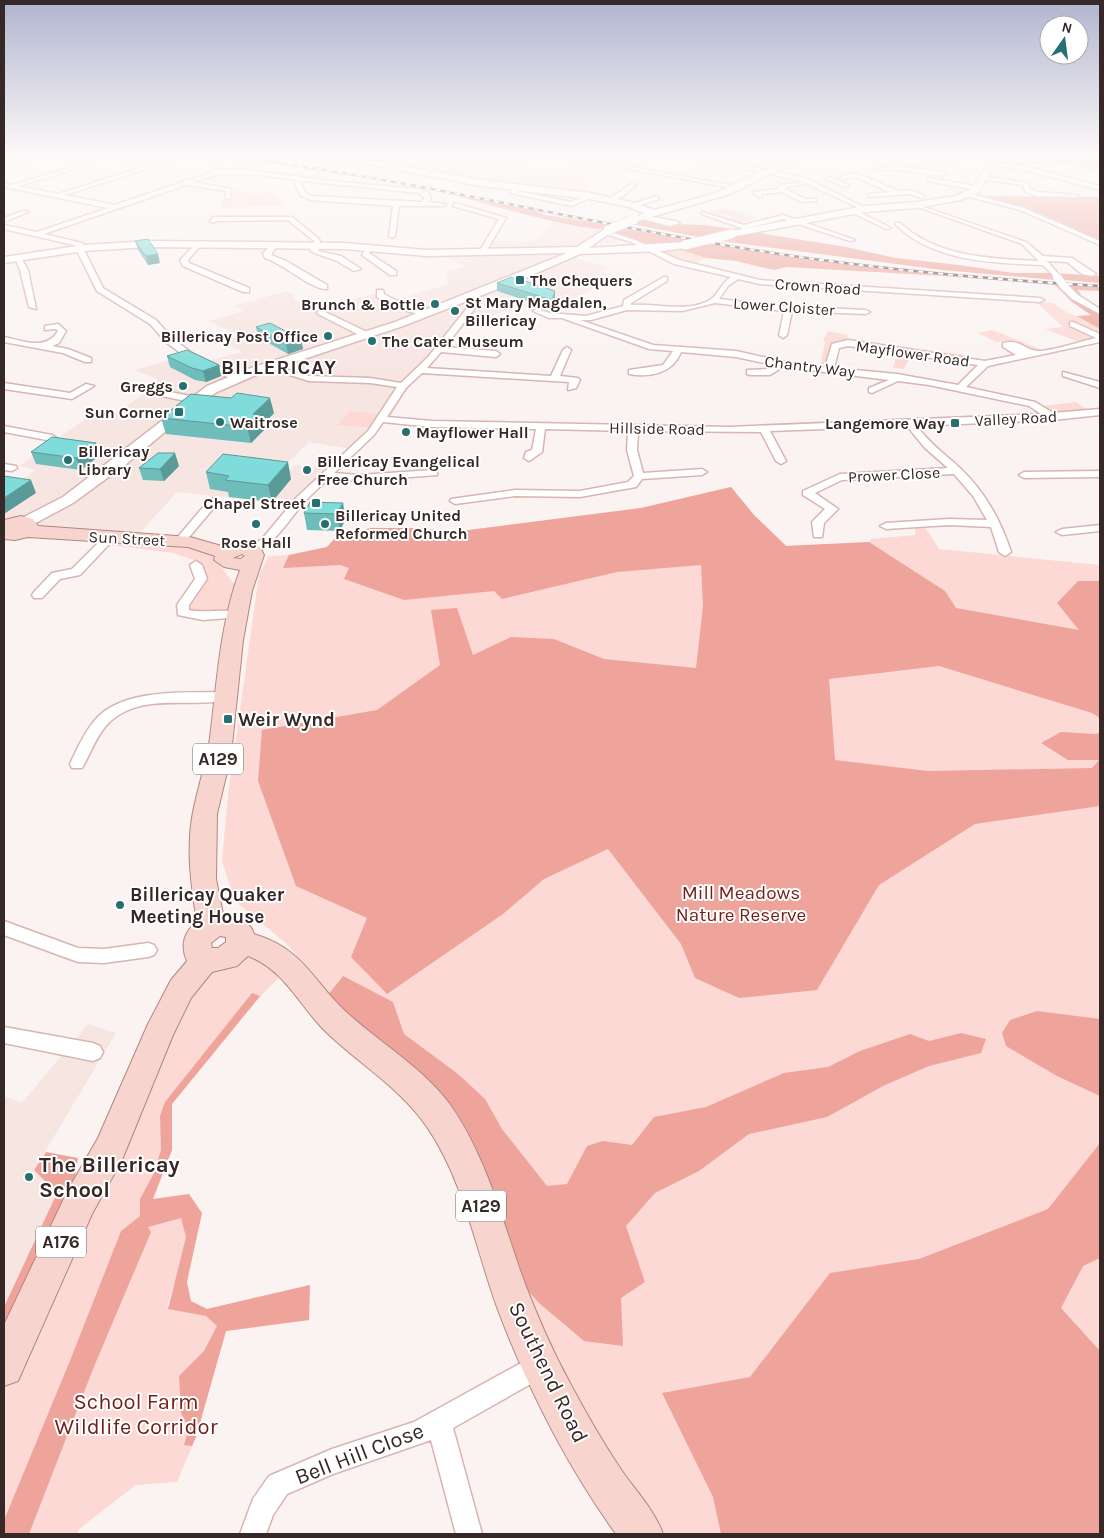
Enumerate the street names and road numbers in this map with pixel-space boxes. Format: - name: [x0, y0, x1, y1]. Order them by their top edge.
- street label: Crown Road: [774, 274, 862, 299]
- street label: Lower Cloister: [733, 293, 836, 320]
- street label: Mayflower Road: [855, 336, 971, 371]
- street label: Chantry Way: [764, 352, 857, 382]
- street label: Valley Road: [974, 407, 1058, 430]
- street label: Hillside Road: [609, 418, 705, 439]
- street label: Prower Close: [847, 463, 941, 486]
- street label: Sun Street: [88, 527, 166, 550]
- road number: A129: [193, 744, 243, 774]
- road number: A129: [456, 1190, 506, 1222]
- road number: A176: [36, 1226, 86, 1258]
- street label: Southend Road: [503, 1298, 593, 1447]
- street label: Bell Hill Close: [291, 1417, 427, 1490]

